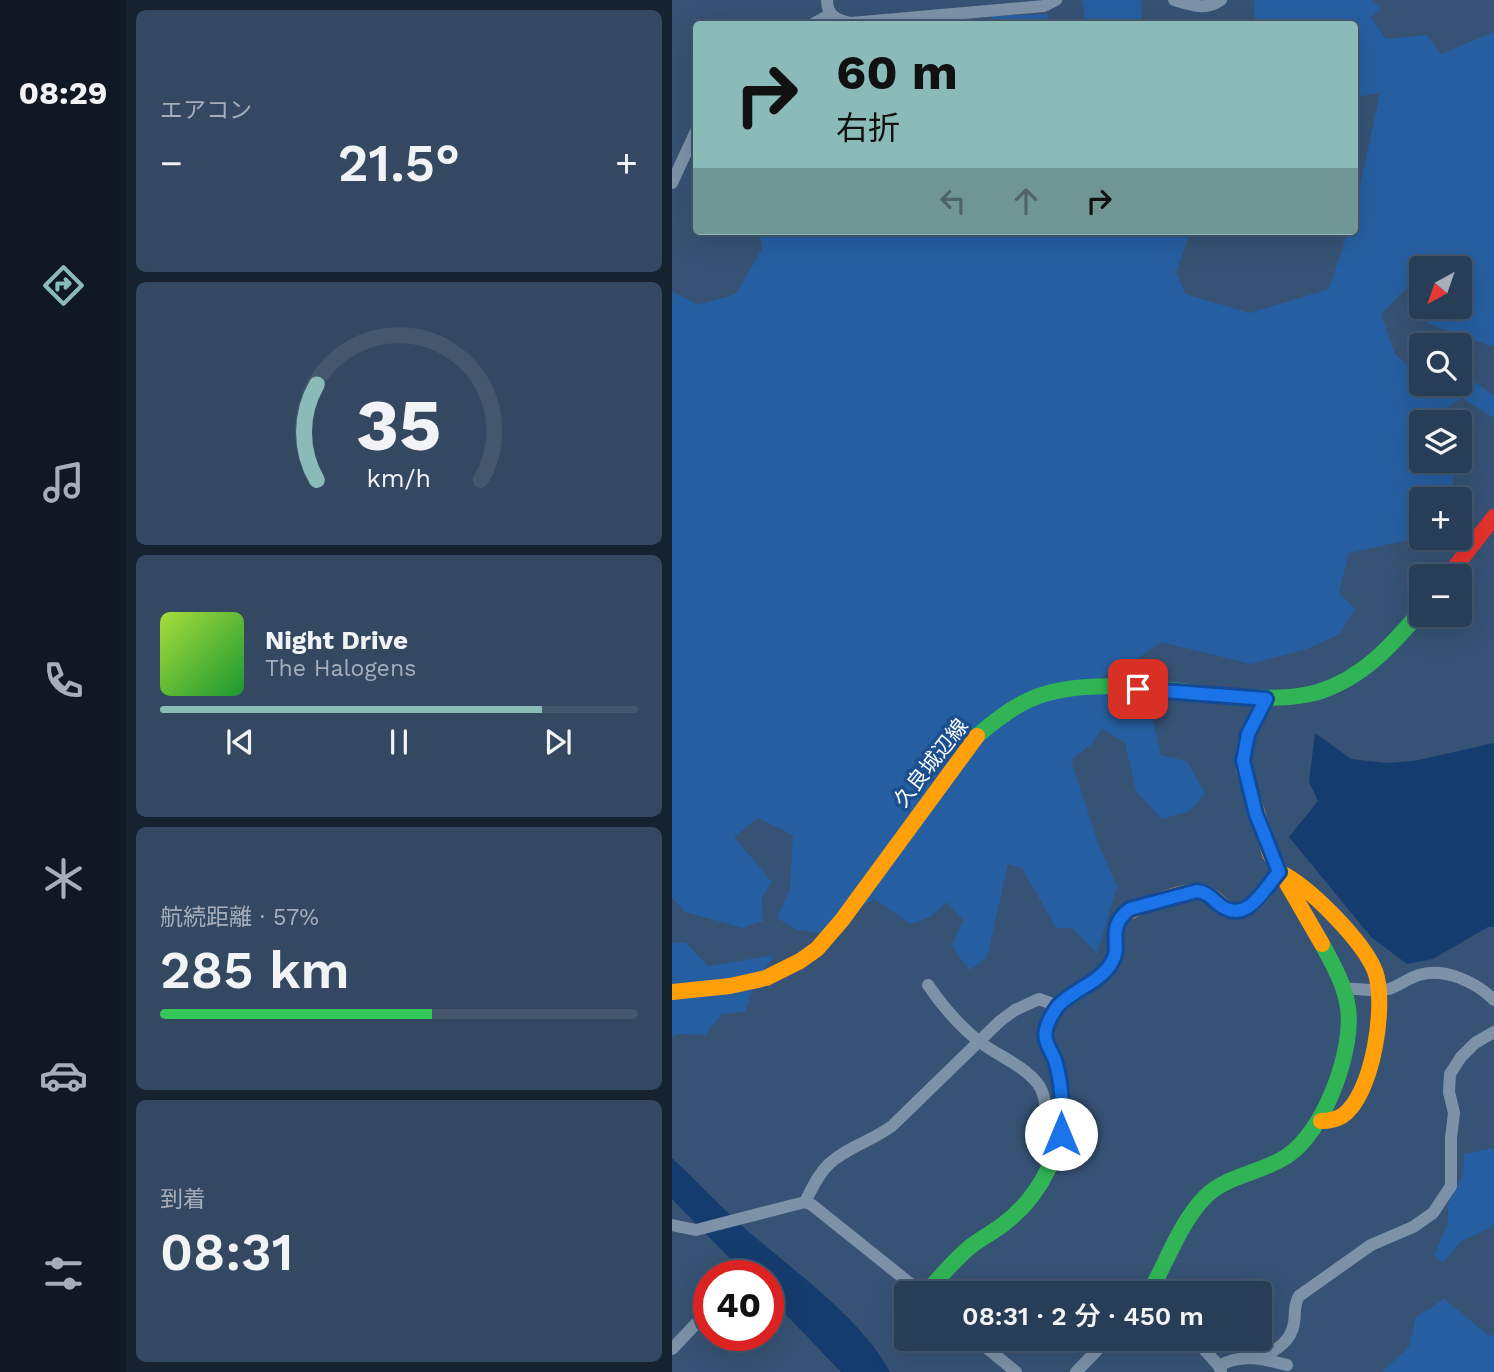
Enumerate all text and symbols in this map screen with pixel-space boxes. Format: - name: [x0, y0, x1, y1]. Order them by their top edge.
- text: 60 m: [836, 43, 958, 101]
- icon: right: [721, 49, 812, 140]
- text: 08:29: [18, 74, 108, 112]
- text: エアコン: [160, 97, 252, 124]
- text: 右折: [836, 109, 900, 147]
- text: 21.5°: [338, 133, 460, 194]
- text: −: [160, 141, 183, 185]
- text: +: [615, 141, 638, 185]
- icon: left: [934, 182, 972, 220]
- icon: ahead: [1007, 182, 1045, 220]
- icon: right: [1080, 182, 1118, 220]
- north arrow: [1409, 256, 1472, 318]
- map controls: [1409, 256, 1472, 627]
- icon: directions: [39, 261, 88, 310]
- button: search: [1409, 333, 1472, 396]
- text: 35: [356, 382, 442, 468]
- button: layers: [1409, 410, 1472, 473]
- icon: music: [39, 458, 88, 507]
- text: km/h: [367, 463, 431, 492]
- button: +: [1409, 487, 1472, 550]
- button: −: [1409, 564, 1472, 627]
- text: Night Drive: [265, 625, 408, 655]
- text: The Halogens: [265, 655, 416, 682]
- icon: phone: [39, 656, 88, 705]
- pin: [1108, 659, 1168, 719]
- icon: arrive: [1119, 670, 1157, 708]
- street label: 久良城辺線: [888, 714, 973, 812]
- icon: previous: [221, 723, 259, 761]
- icon: pause: [380, 723, 418, 761]
- icon: next: [539, 723, 577, 761]
- icon: climate: [39, 854, 88, 903]
- text: 航続距離 · 57%: [160, 904, 319, 931]
- text: 285 km: [160, 940, 350, 1001]
- icon: car: [39, 1051, 88, 1100]
- position arrow: [1024, 1097, 1098, 1171]
- text: 到着: [160, 1186, 206, 1213]
- text: 08:31: [160, 1222, 293, 1283]
- icon: filters: [39, 1249, 88, 1298]
- speed limit sign: 40: [693, 1260, 784, 1351]
- text: 08:31 · 2 分 · 450 m: [962, 1301, 1204, 1331]

